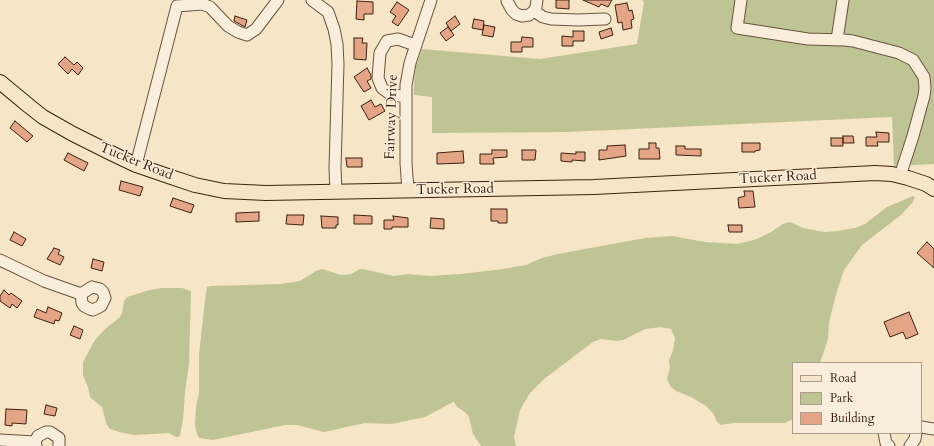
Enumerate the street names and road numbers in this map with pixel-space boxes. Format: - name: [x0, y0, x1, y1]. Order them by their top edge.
- street label: Fairway Drive: [382, 74, 402, 160]
- street label: Tucker Road: [97, 140, 175, 184]
- street label: Tucker Road: [739, 168, 817, 188]
- street label: Tucker Road: [416, 181, 494, 199]

